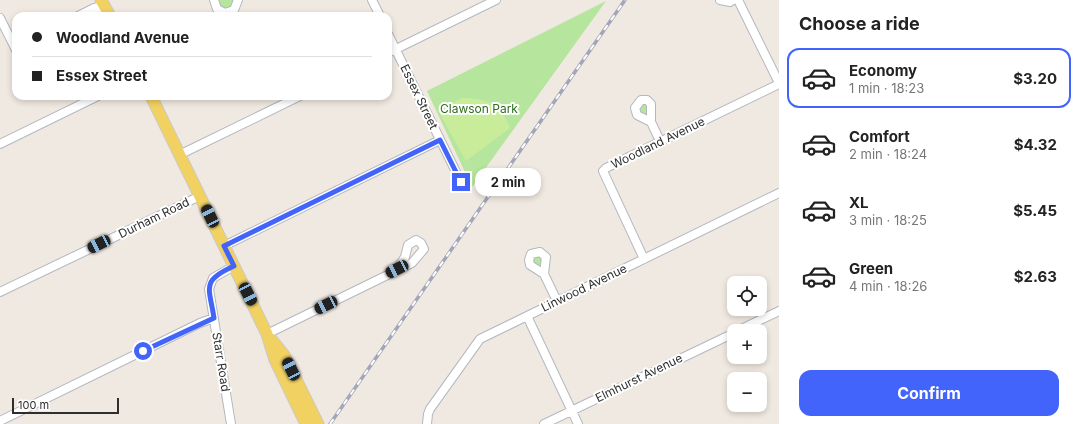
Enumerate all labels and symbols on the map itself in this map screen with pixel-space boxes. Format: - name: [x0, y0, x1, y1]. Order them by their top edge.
- street label: Essex Street: [397, 62, 442, 132]
- park label: Clawson Park: [440, 101, 518, 116]
- street label: Woodland Avenue: [608, 113, 707, 172]
- callout: 2 min: [475, 168, 541, 196]
- route end: [452, 173, 470, 191]
- street label: Durham Road: [116, 194, 192, 241]
- car: [199, 203, 221, 229]
- car: [86, 233, 112, 255]
- car: [384, 258, 410, 280]
- street label: Linwood Avenue: [538, 260, 629, 315]
- car: [237, 281, 259, 307]
- car: [313, 294, 339, 316]
- street label: Starr Road: [209, 331, 234, 393]
- route start: [134, 342, 152, 360]
- street label: Elmhurst Avenue: [593, 350, 685, 405]
- car: [280, 356, 302, 382]
- scale bar: [12, 396, 119, 415]

